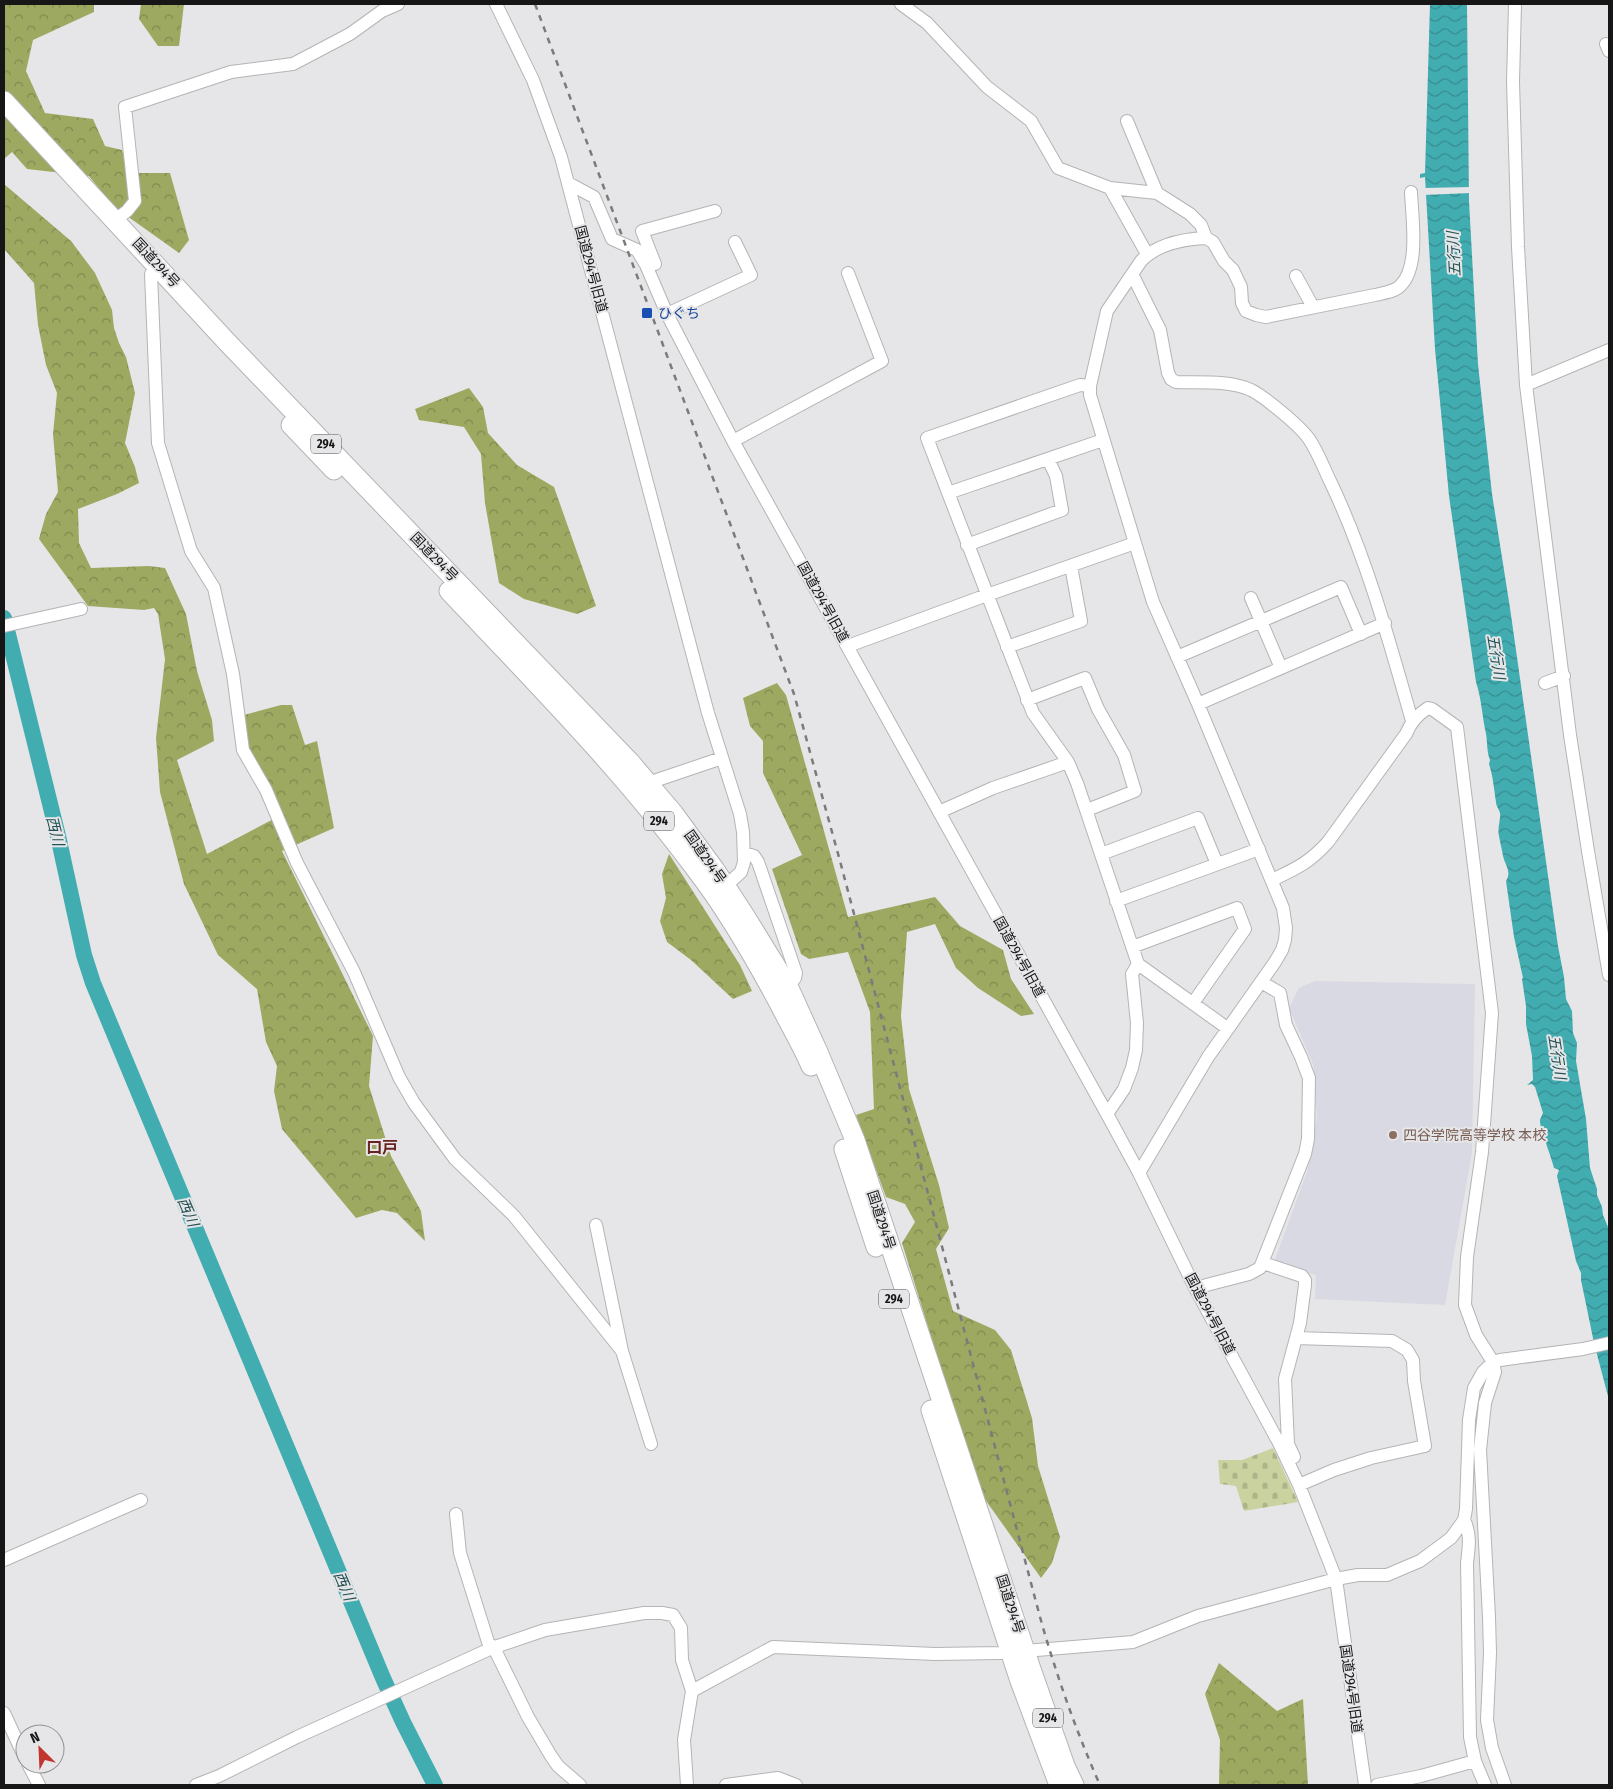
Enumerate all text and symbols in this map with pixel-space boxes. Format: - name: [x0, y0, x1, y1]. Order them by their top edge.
- street label: 国道294号旧道: [571, 224, 611, 314]
- water label: 五行川: [1444, 229, 1464, 277]
- street label: 国道294号: [129, 235, 183, 291]
- place label: ひぐち: [658, 305, 700, 322]
- marker: ひぐち: [640, 306, 654, 320]
- road number: 294: [311, 434, 341, 454]
- street label: 国道294号: [407, 529, 461, 585]
- street label: 国道294号旧道: [794, 559, 852, 645]
- water label: 五行川: [1484, 633, 1509, 683]
- road number: 294: [644, 811, 674, 830]
- water label: 西川: [43, 814, 68, 850]
- street label: 国道294号: [680, 827, 730, 887]
- street label: 国道294号旧道: [990, 914, 1048, 1000]
- water label: 五行川: [1545, 1033, 1570, 1083]
- place label: 四谷学院高等学校 本校: [1403, 1127, 1546, 1144]
- marker: 四谷学院高等学校 本校: [1387, 1129, 1399, 1141]
- district label: 口戸: [366, 1138, 398, 1157]
- street label: 国道294号: [863, 1188, 899, 1252]
- water label: 西川: [174, 1195, 203, 1231]
- street label: 国道294号旧道: [1181, 1270, 1239, 1358]
- road number: 294: [879, 1290, 909, 1308]
- water label: 西川: [330, 1569, 359, 1605]
- street label: 国道294号: [992, 1572, 1028, 1636]
- street label: 国道294号旧道: [1336, 1643, 1366, 1735]
- road number: 294: [1033, 1709, 1063, 1728]
- north arrow: [15, 1724, 65, 1774]
- text: N: [28, 1728, 42, 1747]

